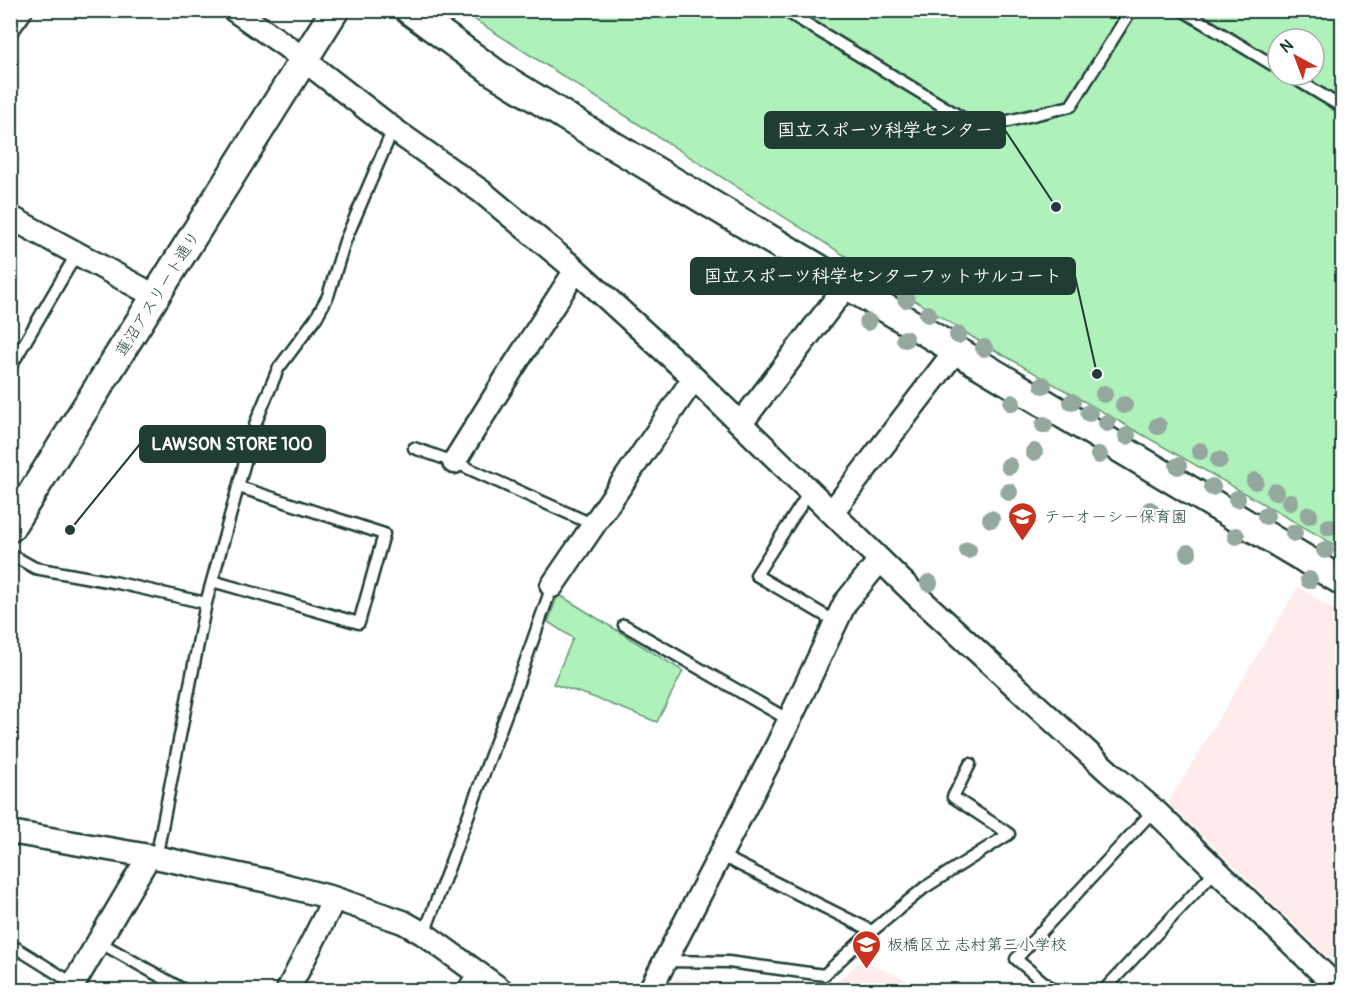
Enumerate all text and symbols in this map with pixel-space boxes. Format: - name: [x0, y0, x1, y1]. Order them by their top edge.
- north arrow: [1266, 27, 1326, 87]
- text: N: [1276, 35, 1298, 58]
- callout: 国立スポーツ科学センター: [765, 112, 1005, 148]
- text: 国立スポーツ科学センター: [777, 119, 993, 142]
- street label: 蓮沼アスリート通り: [111, 227, 204, 360]
- callout: 国立スポーツ科学センターフットサルコート: [691, 258, 1075, 294]
- text: 国立スポーツ科学センターフットサルコート: [704, 265, 1062, 288]
- callout: LAWSON STORE 100: [140, 426, 325, 462]
- text: LAWSON STORE 100: [151, 433, 313, 456]
- school or university icon: テーオーシー保育園: [1007, 500, 1039, 542]
- place label: テーオーシー保育園: [1044, 507, 1187, 527]
- school or university icon: 板橋区立 志村第三小学校: [850, 928, 882, 970]
- place label: 板橋区立 志村第三小学校: [887, 935, 1066, 955]

